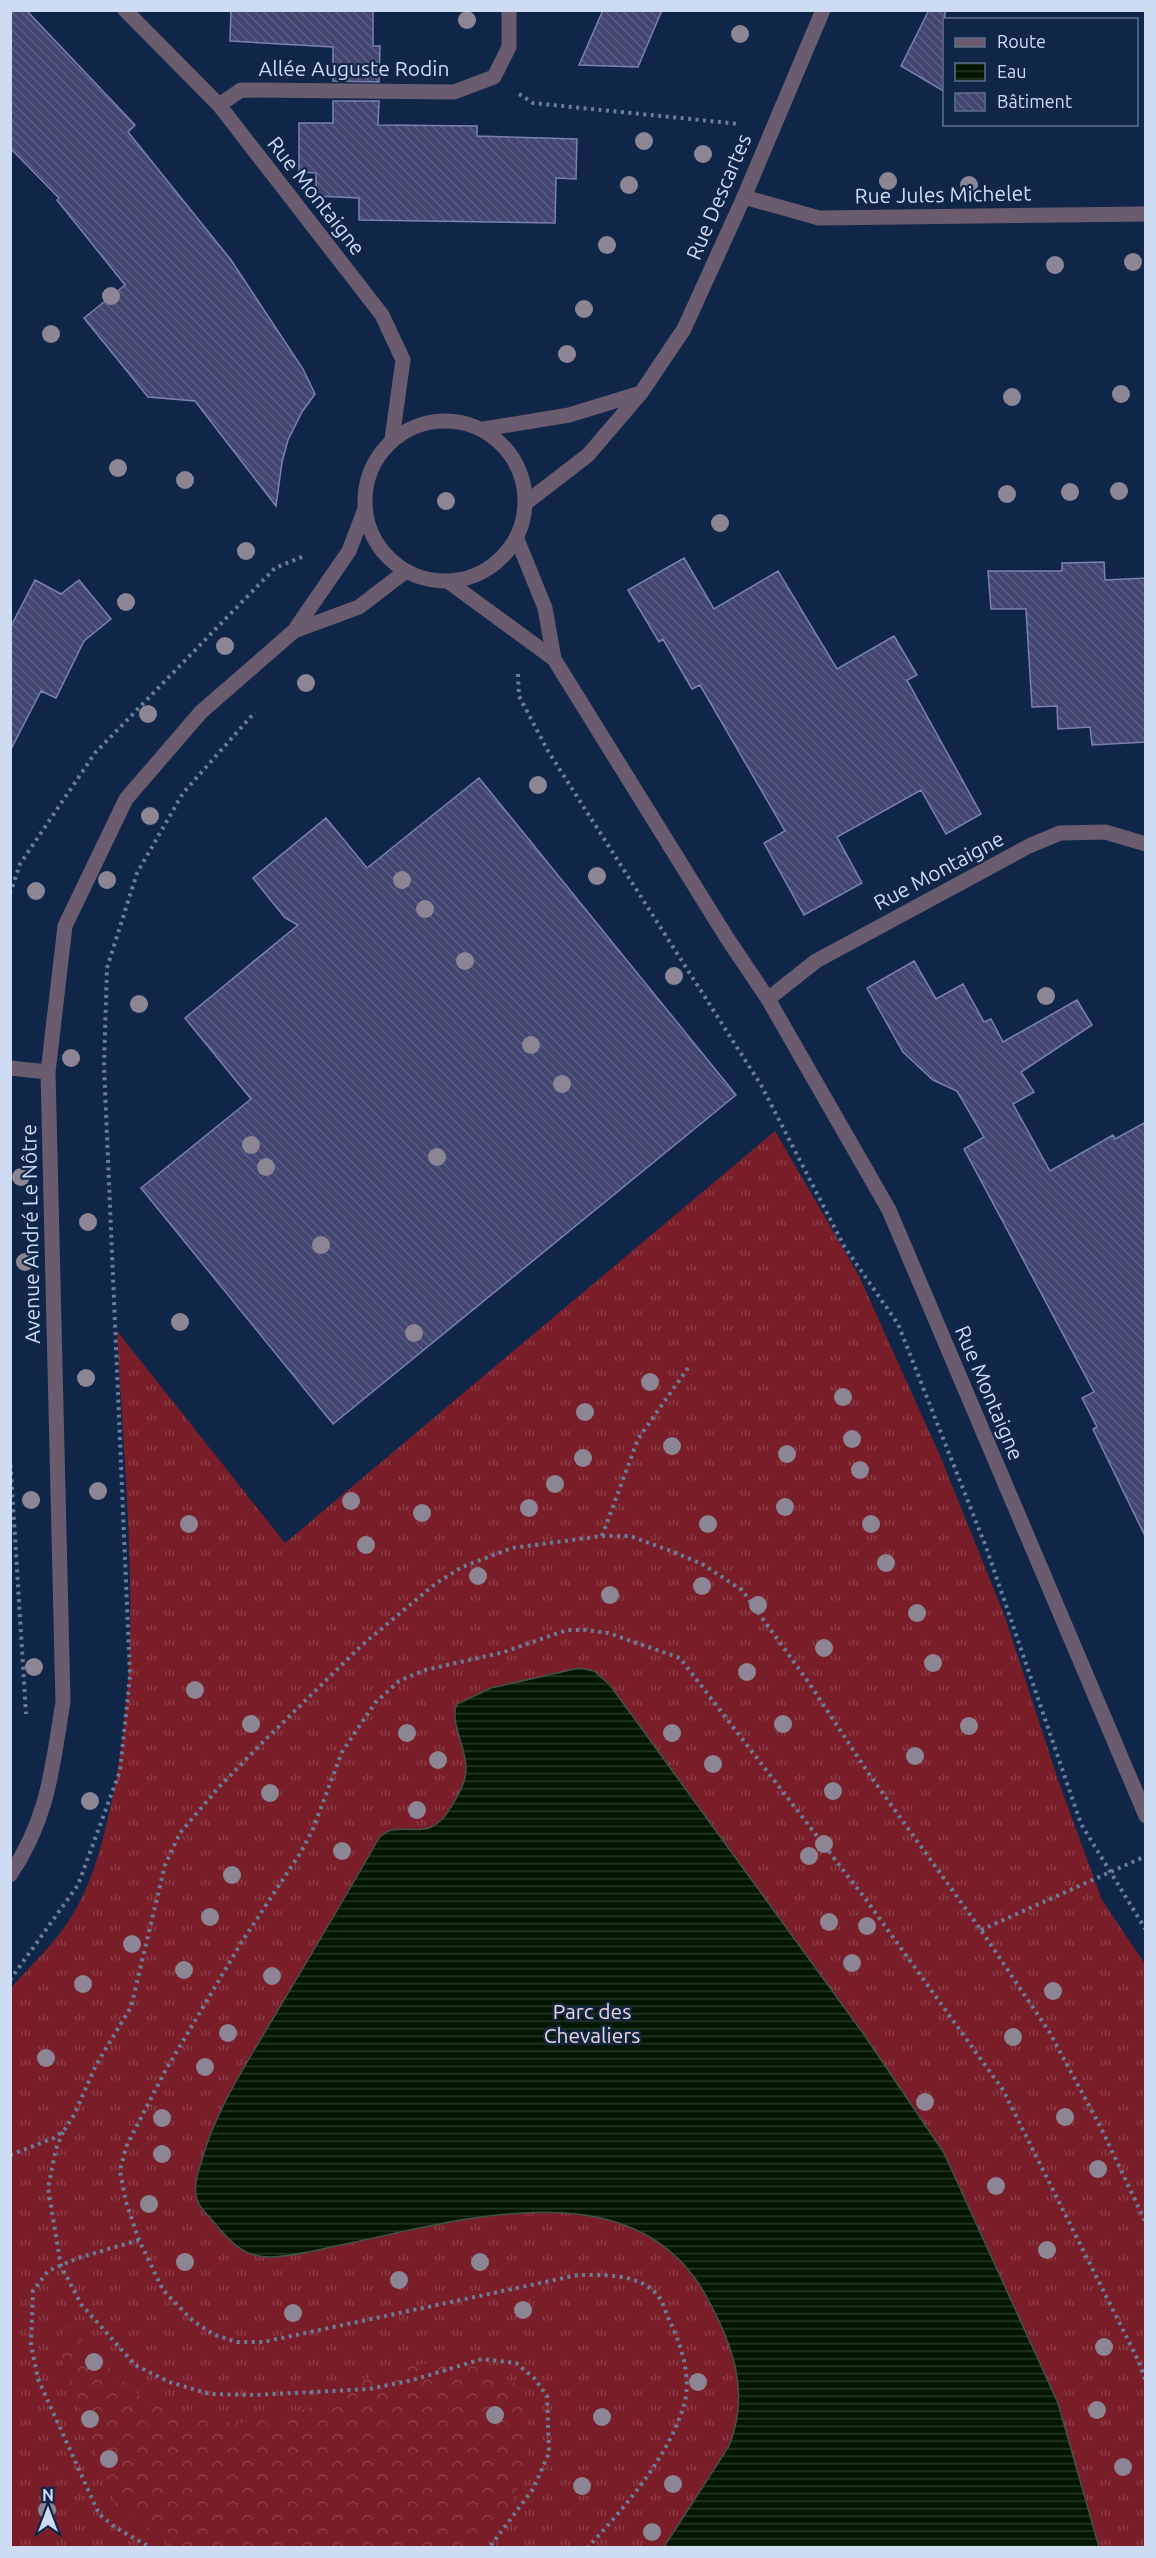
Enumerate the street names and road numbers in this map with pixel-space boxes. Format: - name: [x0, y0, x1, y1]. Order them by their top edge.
- street label: Allée Auguste Rodin: [259, 56, 449, 80]
- street label: Rue Descartes: [681, 130, 755, 263]
- street label: Rue Montaigne: [263, 131, 370, 259]
- street label: Rue Jules Michelet: [854, 180, 1032, 208]
- street label: Rue Montaigne: [869, 826, 1008, 914]
- street label: Avenue André Le Nôtre: [16, 1124, 44, 1344]
- street label: Rue Montaigne: [951, 1322, 1029, 1463]

